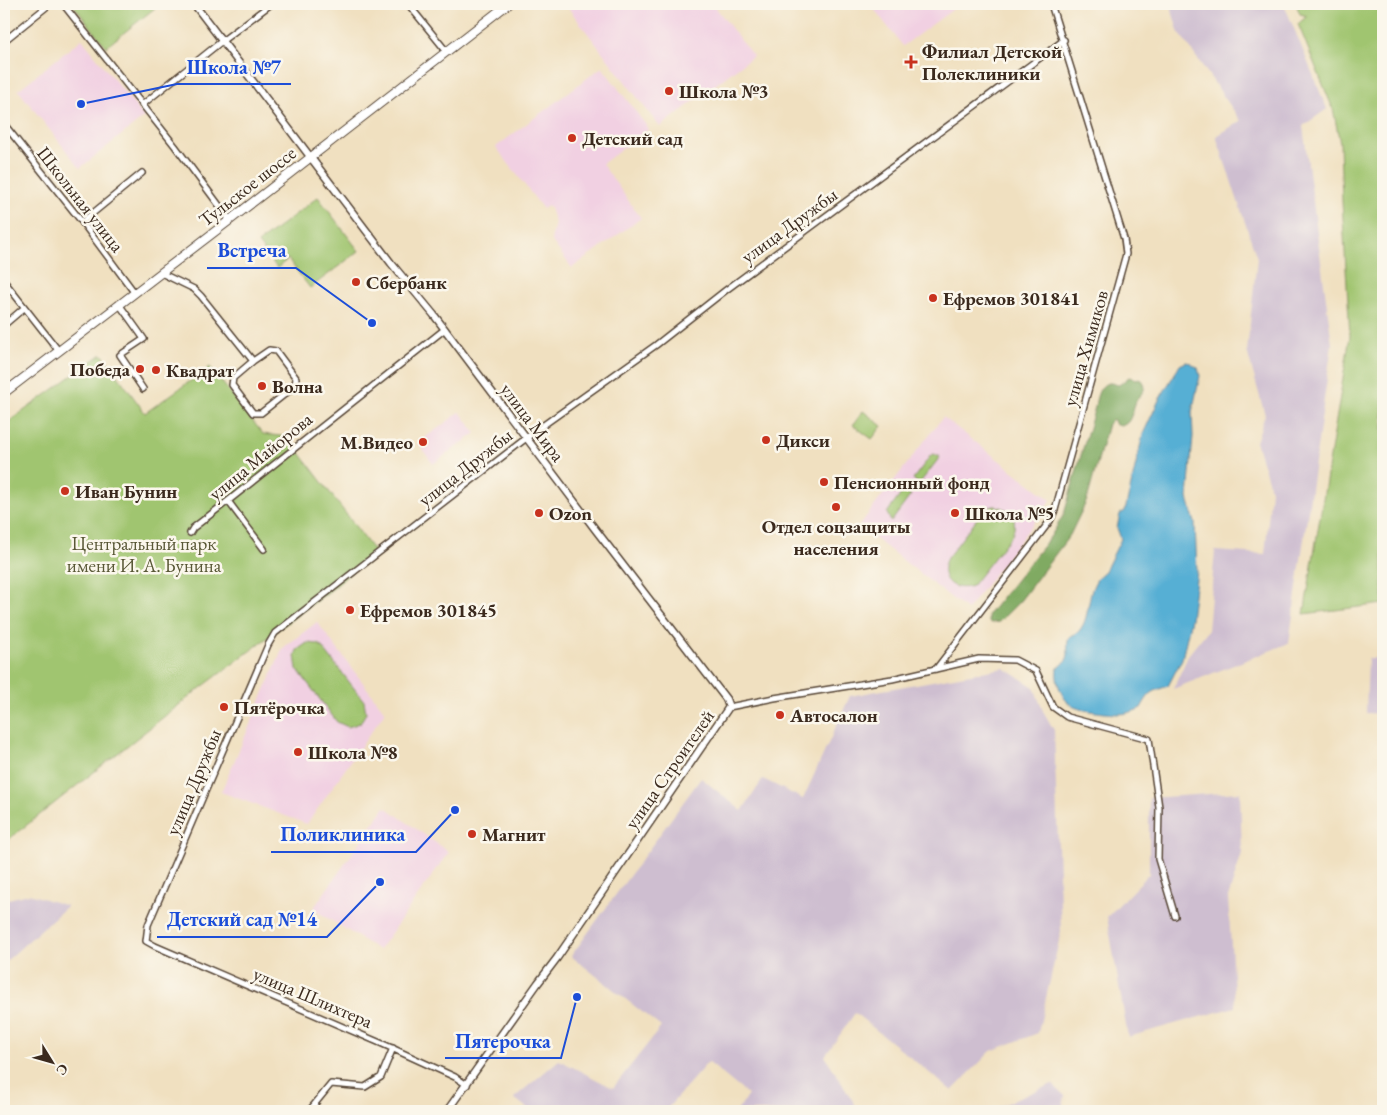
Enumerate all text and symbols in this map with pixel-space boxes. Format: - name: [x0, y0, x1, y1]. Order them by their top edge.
- place label: Филиал Детской Полеклиники: [922, 39, 1062, 86]
- callout: Школа №7: [177, 49, 291, 84]
- text: Школа №7: [187, 54, 282, 80]
- marker: Филиал Детской Полеклиники: [904, 55, 918, 69]
- place label: Школа №3: [679, 79, 769, 104]
- marker: Школа №3: [663, 85, 675, 97]
- place label: Детский сад: [582, 126, 683, 151]
- marker: Детский сад: [566, 132, 578, 144]
- street label: Школьная улица: [31, 141, 130, 258]
- street label: Тульское шоссе: [194, 141, 301, 232]
- street label: улица Дружбы: [736, 182, 843, 269]
- callout: Встреча: [207, 233, 296, 268]
- text: Встреча: [217, 237, 287, 263]
- place label: Сбербанк: [366, 270, 447, 295]
- marker: Сбербанк: [350, 276, 362, 288]
- place label: Ефремов 301841: [943, 286, 1080, 311]
- street label: улица Химиков: [1057, 287, 1114, 409]
- marker: Ефремов 301841: [927, 292, 939, 304]
- place label: Победа: [70, 357, 131, 382]
- place label: Квадрат: [166, 358, 234, 383]
- marker: Победа: [134, 363, 146, 375]
- marker: Квадрат: [150, 364, 162, 376]
- place label: Волна: [272, 374, 323, 399]
- street label: улица Мира: [495, 378, 571, 467]
- marker: Волна: [256, 380, 268, 392]
- street label: улица Майорова: [203, 407, 318, 506]
- street label: улица Дружбы: [413, 422, 518, 512]
- place label: Дикси: [776, 428, 830, 453]
- place label: М.Видео: [340, 430, 413, 455]
- marker: Дикси: [760, 434, 772, 446]
- marker: М.Видео: [417, 436, 429, 448]
- place label: Пенсионный фонд: [834, 470, 990, 495]
- marker: Пенсионный фонд: [818, 476, 830, 488]
- place label: Иван Бунин: [75, 479, 177, 504]
- marker: Иван Бунин: [59, 485, 71, 497]
- place label: Ozon: [549, 501, 592, 526]
- marker: Отдел соцзащиты населения: [830, 501, 842, 513]
- place label: Школа №5: [965, 501, 1055, 526]
- marker: Ozon: [533, 507, 545, 519]
- marker: Школа №5: [949, 507, 961, 519]
- place label: Отдел соцзащиты населения: [762, 514, 911, 561]
- park label: Центральный парк имени И. А. Бунина: [67, 531, 222, 578]
- place label: Ефремов 301845: [360, 598, 497, 623]
- marker: Ефремов 301845: [344, 604, 356, 616]
- place label: Пятёрочка: [234, 695, 326, 720]
- marker: Пятёрочка: [218, 701, 230, 713]
- place label: Автосалон: [789, 703, 878, 728]
- street label: улица Строителей: [619, 705, 720, 834]
- marker: Автосалон: [774, 709, 786, 721]
- street label: улица Дружбы: [160, 725, 227, 839]
- place label: Школа №8: [308, 740, 398, 765]
- marker: Школа №8: [292, 746, 304, 758]
- callout: Поликлиника: [271, 817, 416, 852]
- text: Поликлиника: [281, 821, 406, 847]
- place label: Магнит: [482, 822, 546, 847]
- marker: Магнит: [466, 828, 478, 840]
- callout: Детский сад №14: [157, 902, 327, 937]
- text: Детский сад №14: [167, 906, 318, 932]
- street label: улица Шлихтера: [249, 961, 377, 1034]
- callout: Пятерочка: [445, 1023, 561, 1058]
- text: Пятерочка: [455, 1028, 551, 1054]
- north arrow: [28, 1038, 78, 1088]
- text: С: [52, 1060, 73, 1079]

